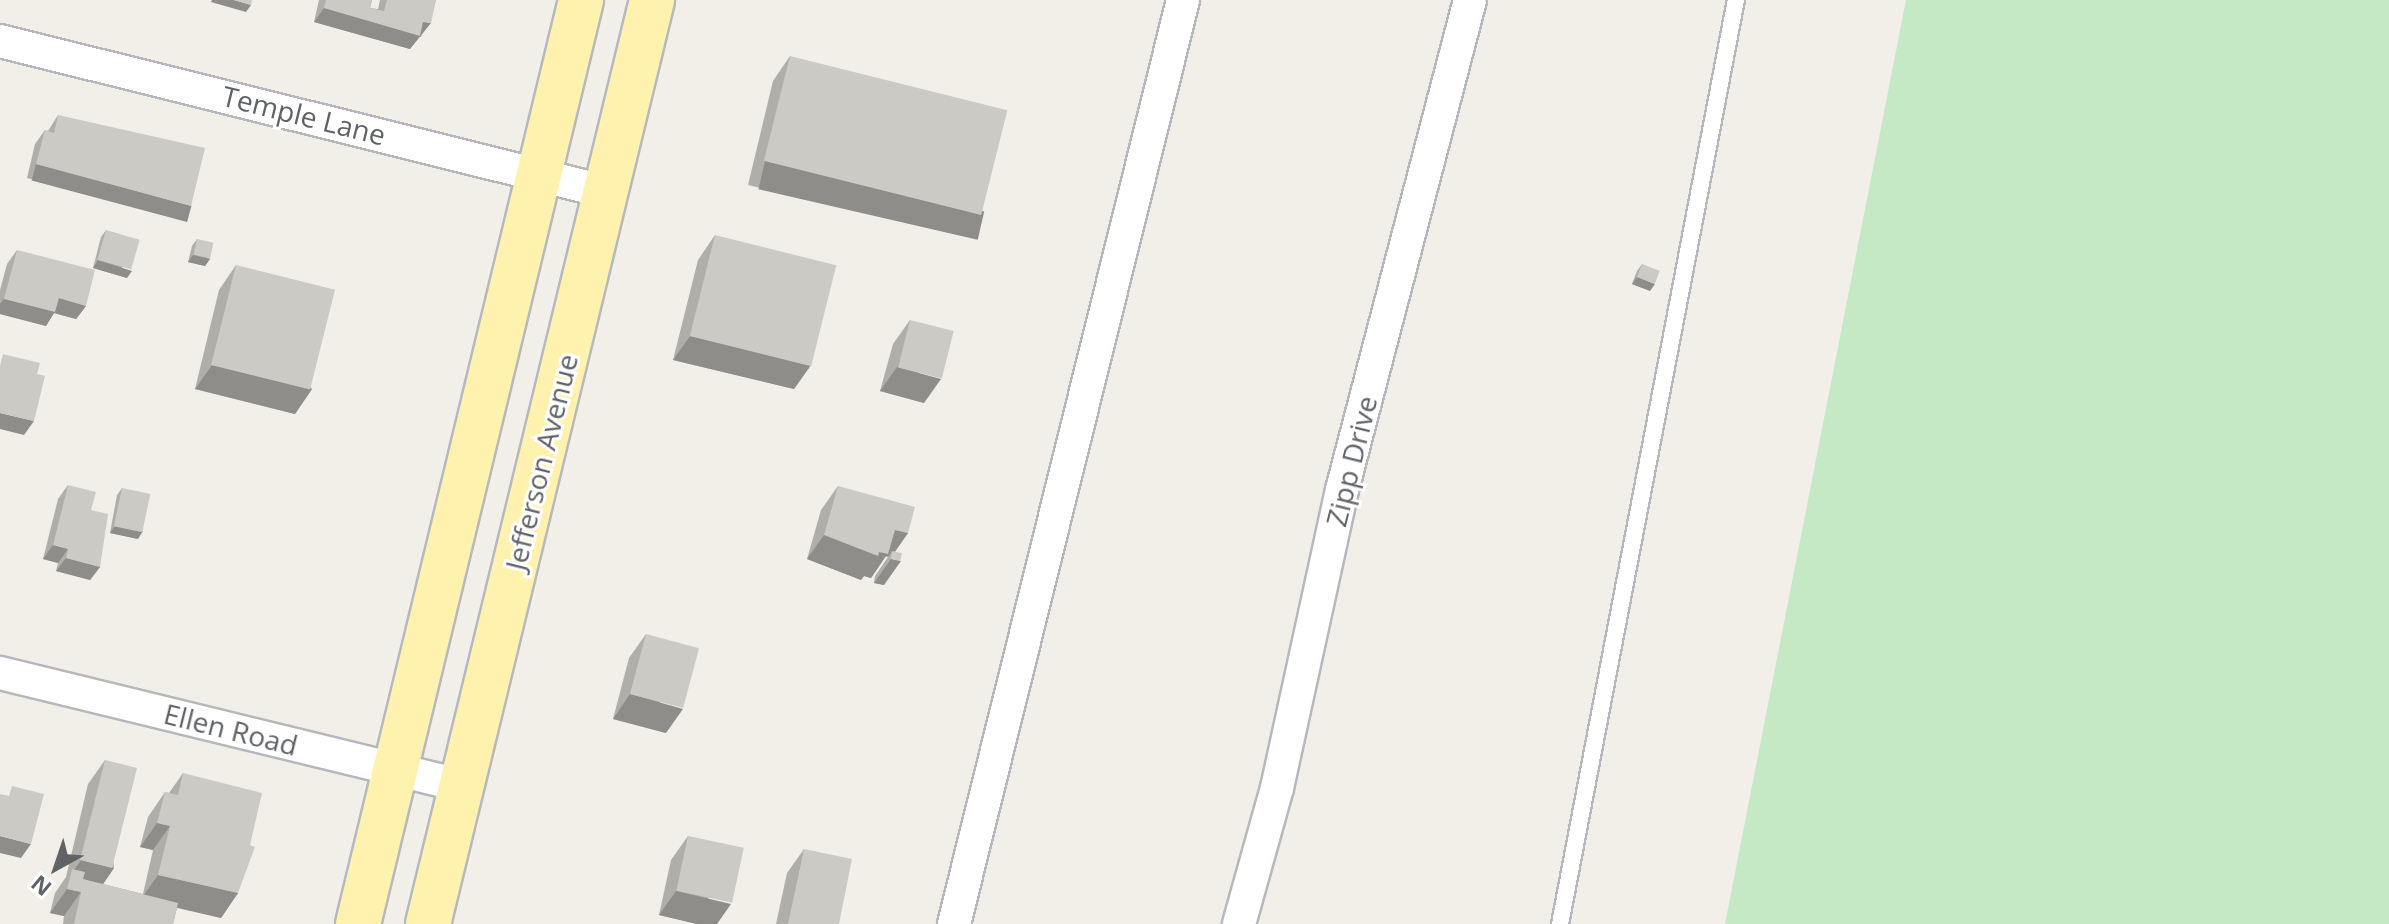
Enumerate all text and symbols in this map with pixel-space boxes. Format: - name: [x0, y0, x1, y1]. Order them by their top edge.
- street label: Temple Lane: [219, 78, 389, 152]
- street label: Jefferson Avenue: [498, 351, 584, 573]
- street label: Zipp Drive: [1319, 392, 1383, 530]
- street label: Ellen Road: [161, 696, 301, 762]
- north arrow: [16, 828, 96, 908]
- text: N: [24, 869, 57, 904]

